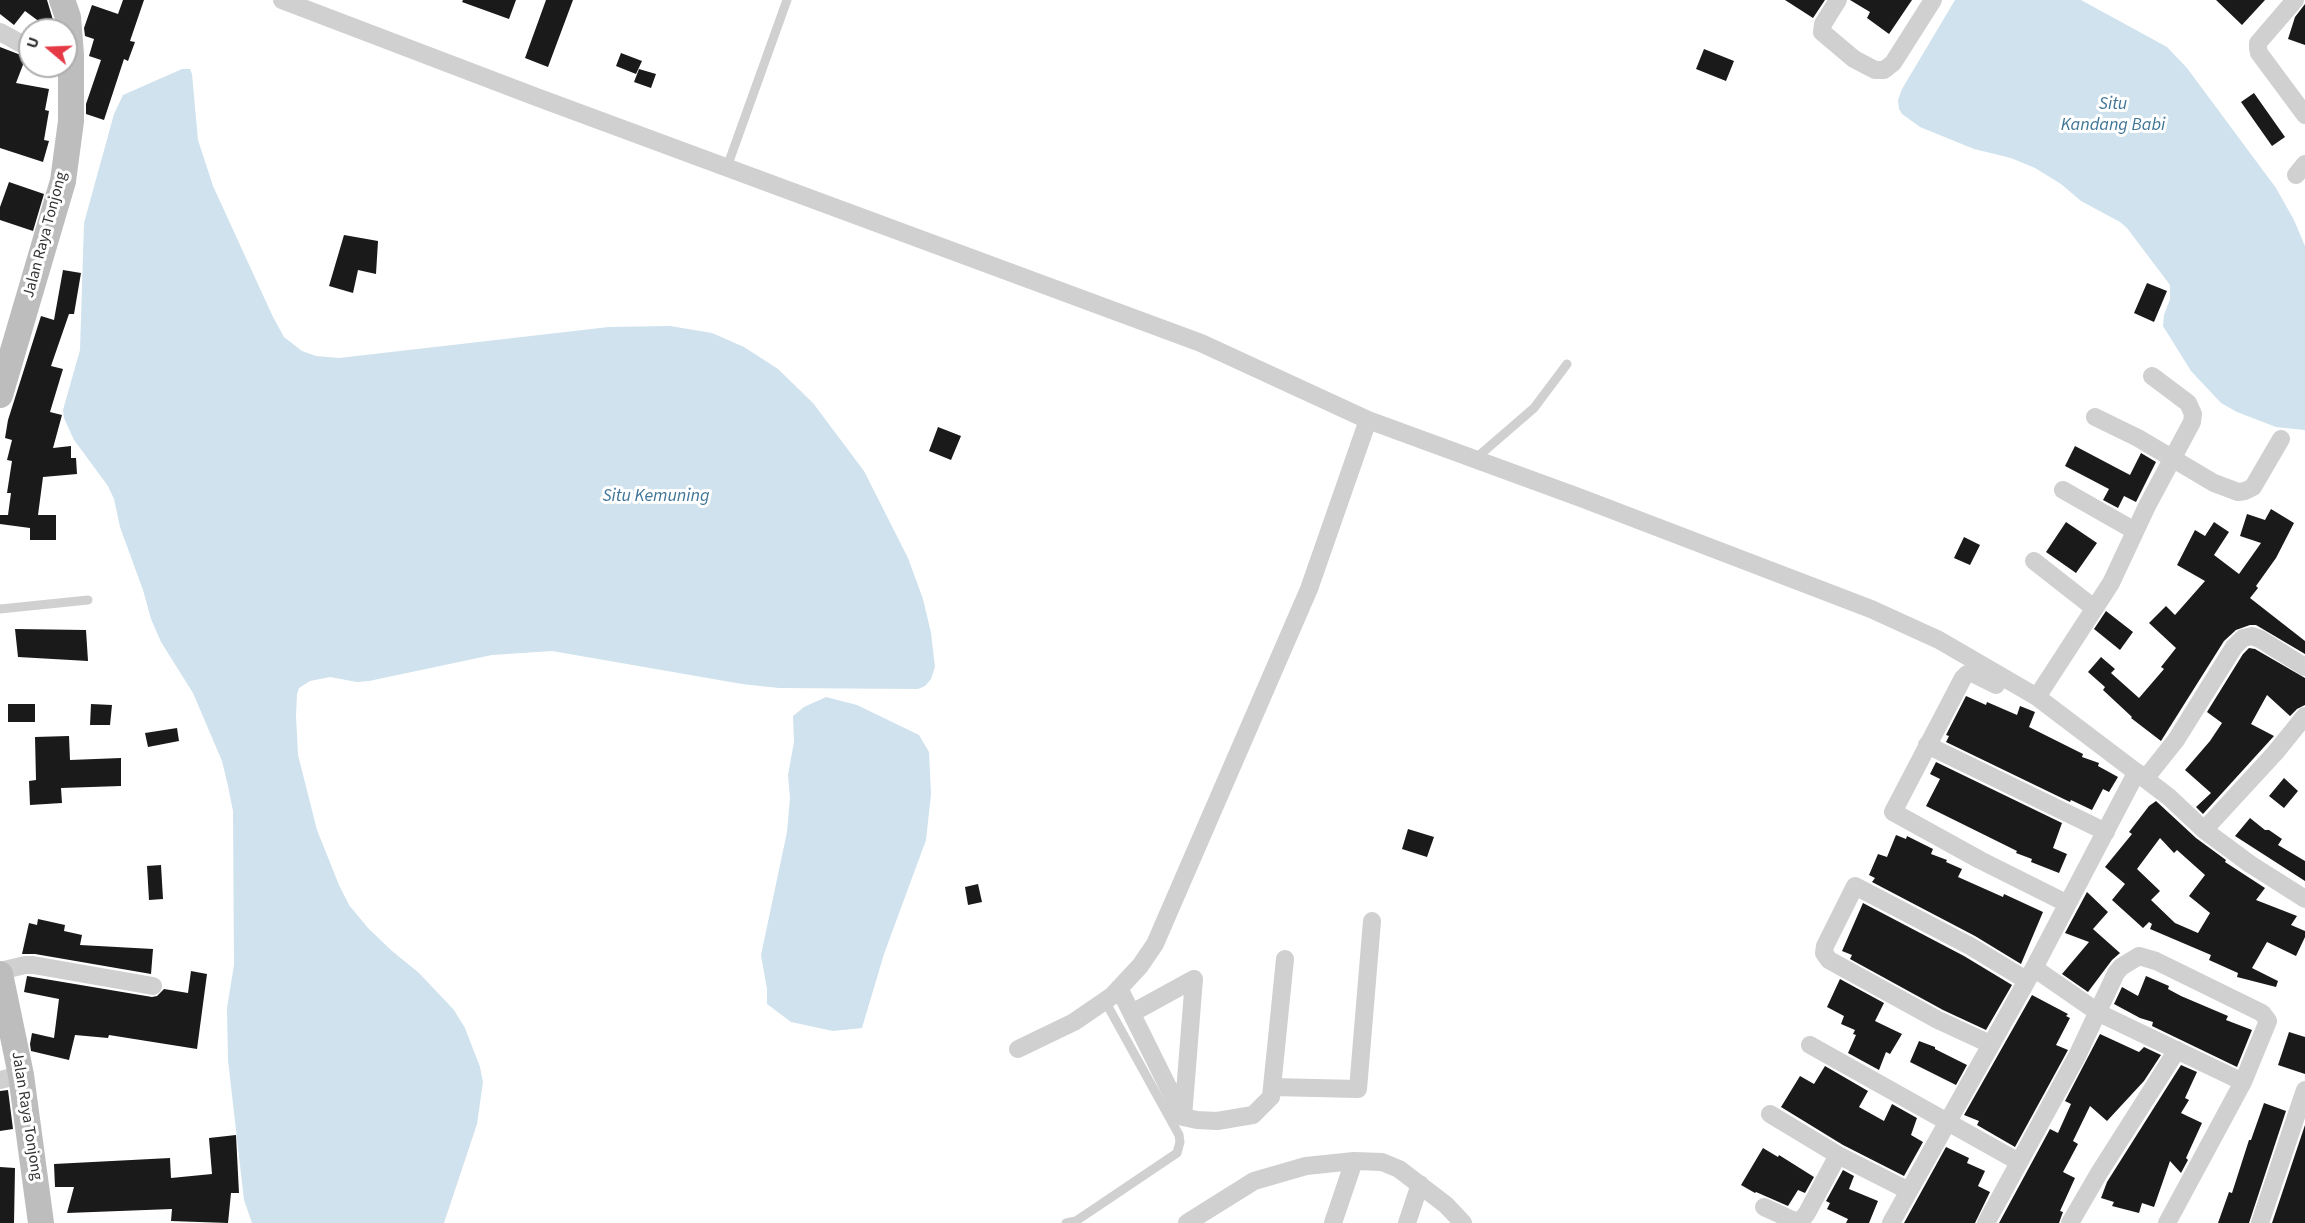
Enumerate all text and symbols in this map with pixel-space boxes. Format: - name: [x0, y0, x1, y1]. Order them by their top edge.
- north arrow: [18, 18, 78, 78]
- text: U: [21, 34, 45, 51]
- water label: Situ Kandang Babi: [2061, 94, 2165, 136]
- street label: Jalan Raya Tonjong: [20, 170, 72, 300]
- water label: Situ Kemuning: [602, 486, 710, 508]
- street label: Jalan Raya Tonjong: [6, 1050, 46, 1182]

